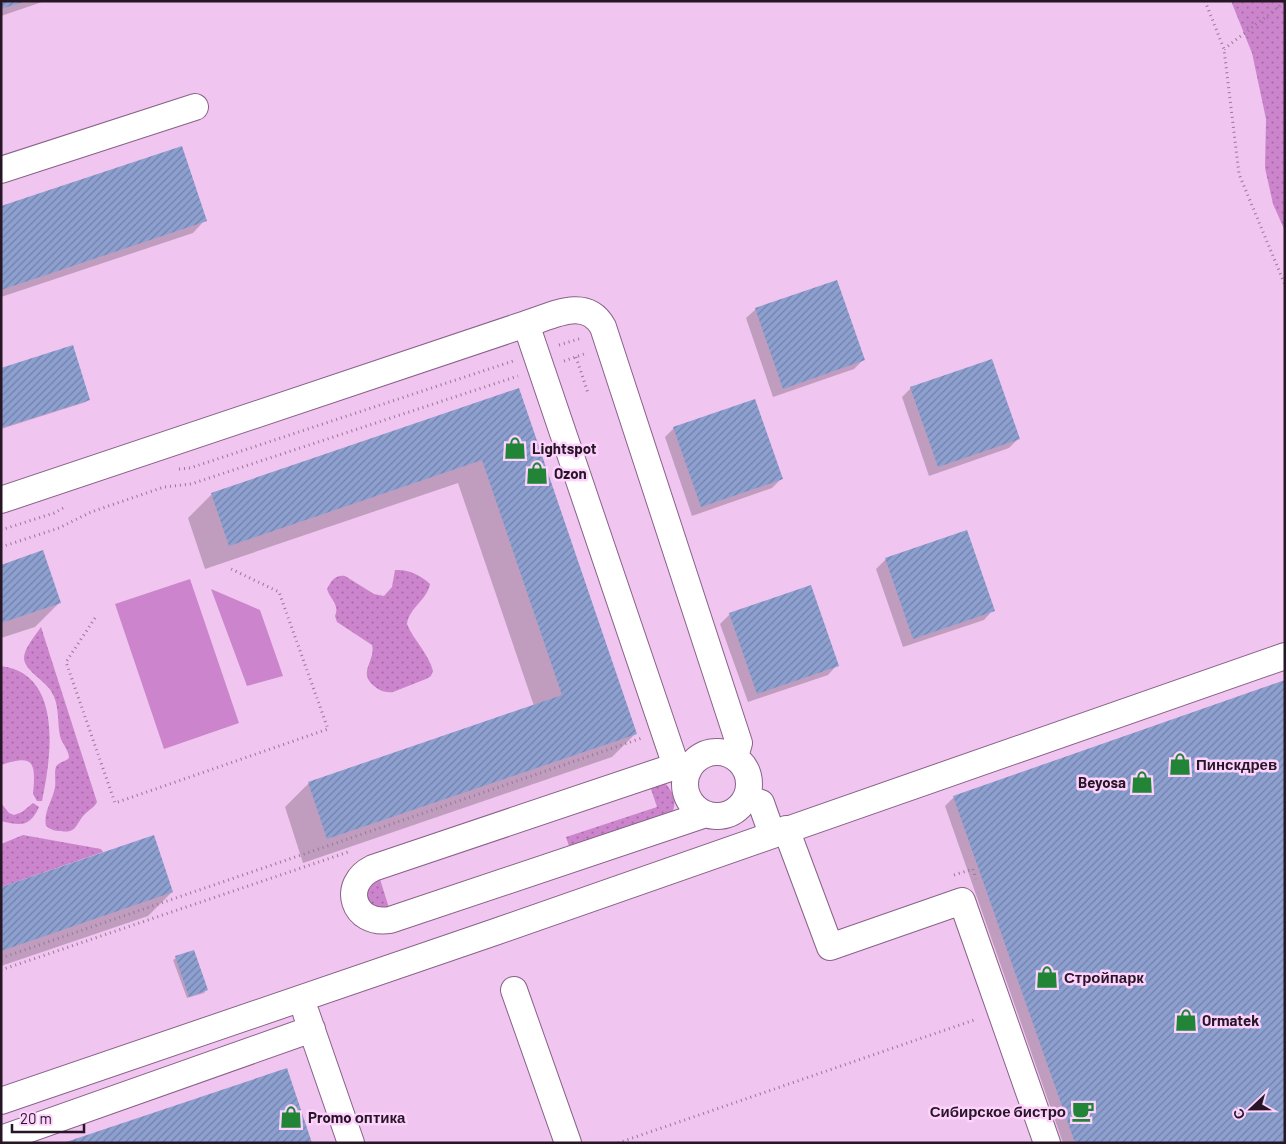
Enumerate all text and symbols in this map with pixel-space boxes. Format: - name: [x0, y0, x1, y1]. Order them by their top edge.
- shop icon: Lightspot: [502, 435, 528, 461]
- place label: Lightspot: [532, 439, 597, 457]
- shop icon: Ozon: [524, 460, 550, 486]
- place label: Ozon: [554, 464, 587, 482]
- shop icon: Пинскдрев: [1167, 751, 1193, 777]
- place label: Пинскдрев: [1196, 755, 1277, 773]
- shop icon: Beyosa: [1129, 769, 1155, 795]
- place label: Beyosa: [1078, 773, 1126, 791]
- shop icon: Стройпарк: [1034, 964, 1060, 990]
- place label: Стройпарк: [1064, 968, 1144, 986]
- shop icon: Ormatek: [1173, 1007, 1199, 1033]
- place label: Ormatek: [1202, 1011, 1259, 1029]
- north arrow: [1226, 1084, 1276, 1134]
- cafe icon: Сибирское бистро: [1070, 1098, 1096, 1124]
- scale bar: [12, 1102, 85, 1134]
- place label: Сибирское бистро: [930, 1102, 1066, 1120]
- shop icon: Promo оптика: [278, 1104, 304, 1130]
- text: С: [1229, 1106, 1248, 1122]
- place label: Promo оптика: [308, 1108, 406, 1126]
- text: 20 m: [20, 1109, 52, 1127]

